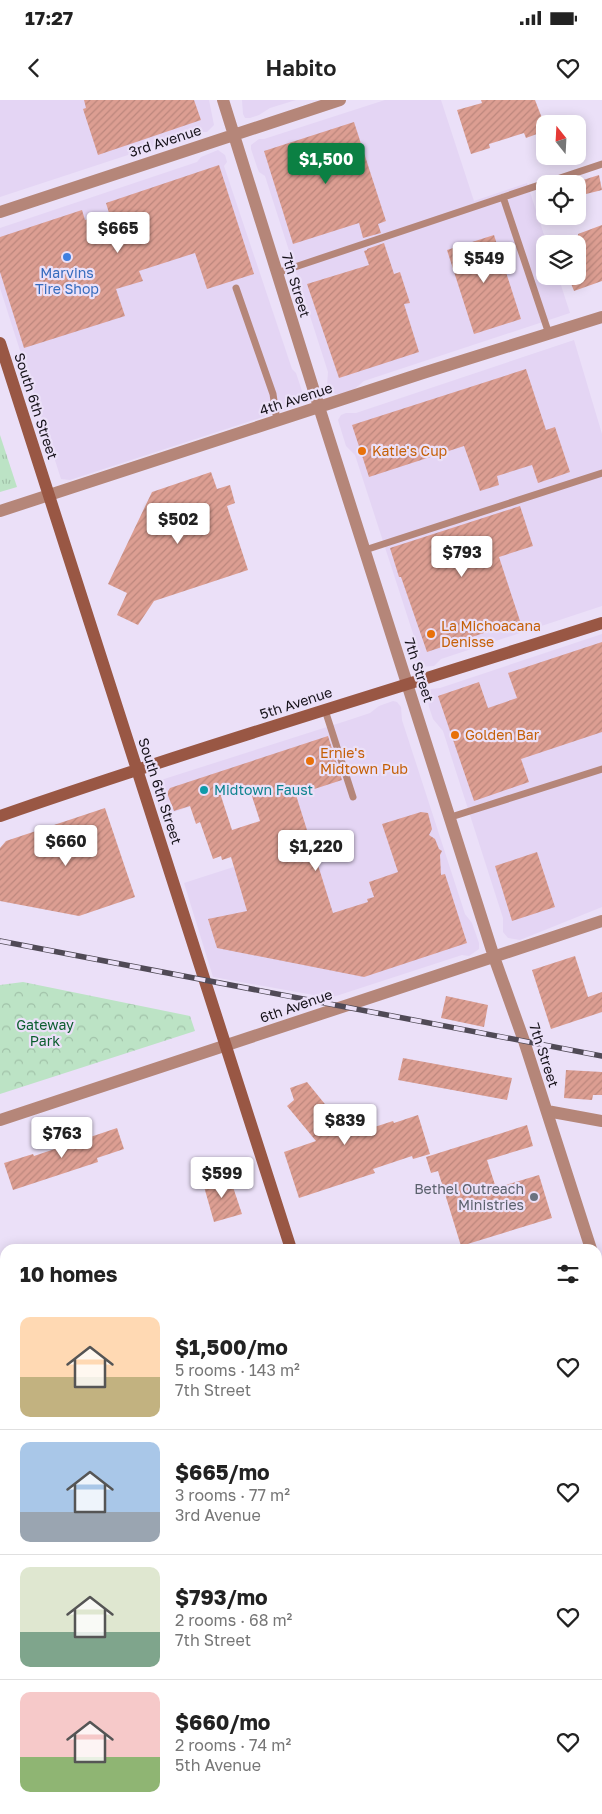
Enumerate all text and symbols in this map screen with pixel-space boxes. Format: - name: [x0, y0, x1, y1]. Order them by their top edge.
- text: 17:27: [25, 6, 73, 29]
- icon: back: [20, 54, 48, 82]
- text: Habito: [266, 54, 336, 81]
- icon: heart: [554, 54, 582, 82]
- north arrow: [536, 115, 586, 165]
- map controls: [536, 115, 586, 285]
- street label: 3rd Avenue: [127, 121, 203, 160]
- pin: $1,500: [285, 142, 367, 185]
- text: $1,500: [299, 149, 353, 169]
- button: locate: [536, 175, 586, 225]
- pin: $665: [88, 212, 148, 254]
- text: $665: [98, 218, 138, 238]
- button: layers: [536, 235, 586, 285]
- pin: $549: [454, 242, 514, 284]
- text: $549: [464, 248, 504, 268]
- marker: Marvins Tire Shop: [61, 251, 73, 263]
- street label: 7th Street: [279, 251, 314, 319]
- place label: Marvins Tire Shop: [35, 264, 99, 297]
- street label: South 6th Street: [11, 350, 62, 461]
- street label: 4th Avenue: [257, 379, 334, 418]
- place label: Katie's Cup: [372, 442, 447, 459]
- marker: Katie's Cup: [356, 445, 368, 457]
- pin: $502: [148, 502, 208, 545]
- text: $502: [158, 509, 198, 529]
- pin: $793: [432, 536, 492, 578]
- text: $793: [442, 542, 482, 562]
- place label: La Michoacana Denisse: [441, 617, 541, 650]
- marker: La Michoacana Denisse: [425, 628, 437, 640]
- street label: 7th Street: [401, 636, 438, 704]
- street label: 5th Avenue: [257, 683, 334, 722]
- place label: Golden Bar: [465, 726, 540, 743]
- marker: Golden Bar: [449, 729, 461, 741]
- street label: South 6th Street: [135, 735, 186, 846]
- place label: Ernie's Midtown Pub: [320, 744, 408, 777]
- marker: Ernie's Midtown Pub: [304, 755, 316, 767]
- place label: Midtown Faust: [214, 781, 313, 798]
- marker: Midtown Faust: [198, 784, 210, 796]
- pin: $660: [36, 824, 96, 867]
- pin: $1,220: [275, 830, 357, 872]
- text: $660: [45, 831, 87, 851]
- text: $1,220: [289, 836, 343, 856]
- street label: 6th Avenue: [257, 985, 334, 1026]
- park label: Gateway Park: [16, 1016, 74, 1049]
- street label: 7th Street: [526, 1021, 563, 1089]
- pin: $839: [315, 1104, 375, 1146]
- text: $839: [325, 1110, 365, 1130]
- pin: $763: [32, 1116, 92, 1159]
- text: $763: [42, 1123, 82, 1143]
- pin: $599: [192, 1156, 252, 1199]
- text: $599: [202, 1163, 242, 1183]
- place label: Bethel Outreach Ministries: [414, 1180, 524, 1213]
- marker: Bethel Outreach Ministries: [528, 1191, 540, 1203]
- icon: filters: [554, 1260, 582, 1288]
- text: 10 homes: [20, 1261, 118, 1287]
- text: $1,500/mo: [175, 1334, 288, 1360]
- icon: home: [60, 1337, 120, 1397]
- icon: heart: [554, 1353, 582, 1381]
- text: 5 rooms · 143 m²: [175, 1360, 300, 1380]
- text: 7th Street: [175, 1380, 251, 1400]
- text: $665/mo: [175, 1459, 270, 1485]
- icon: home: [60, 1462, 120, 1522]
- icon: heart: [554, 1478, 582, 1506]
- text: 3 rooms · 77 m²: [175, 1485, 290, 1505]
- text: 3rd Avenue: [175, 1505, 261, 1525]
- text: $793/mo: [175, 1584, 268, 1610]
- icon: home: [60, 1587, 120, 1647]
- icon: heart: [554, 1603, 582, 1631]
- text: 2 rooms · 68 m²: [175, 1610, 292, 1630]
- text: 7th Street: [175, 1630, 251, 1650]
- text: $660/mo: [175, 1709, 270, 1735]
- icon: home: [60, 1712, 120, 1772]
- icon: heart: [554, 1728, 582, 1756]
- text: 2 rooms · 74 m²: [175, 1735, 291, 1755]
- text: 5th Avenue: [175, 1755, 261, 1775]

